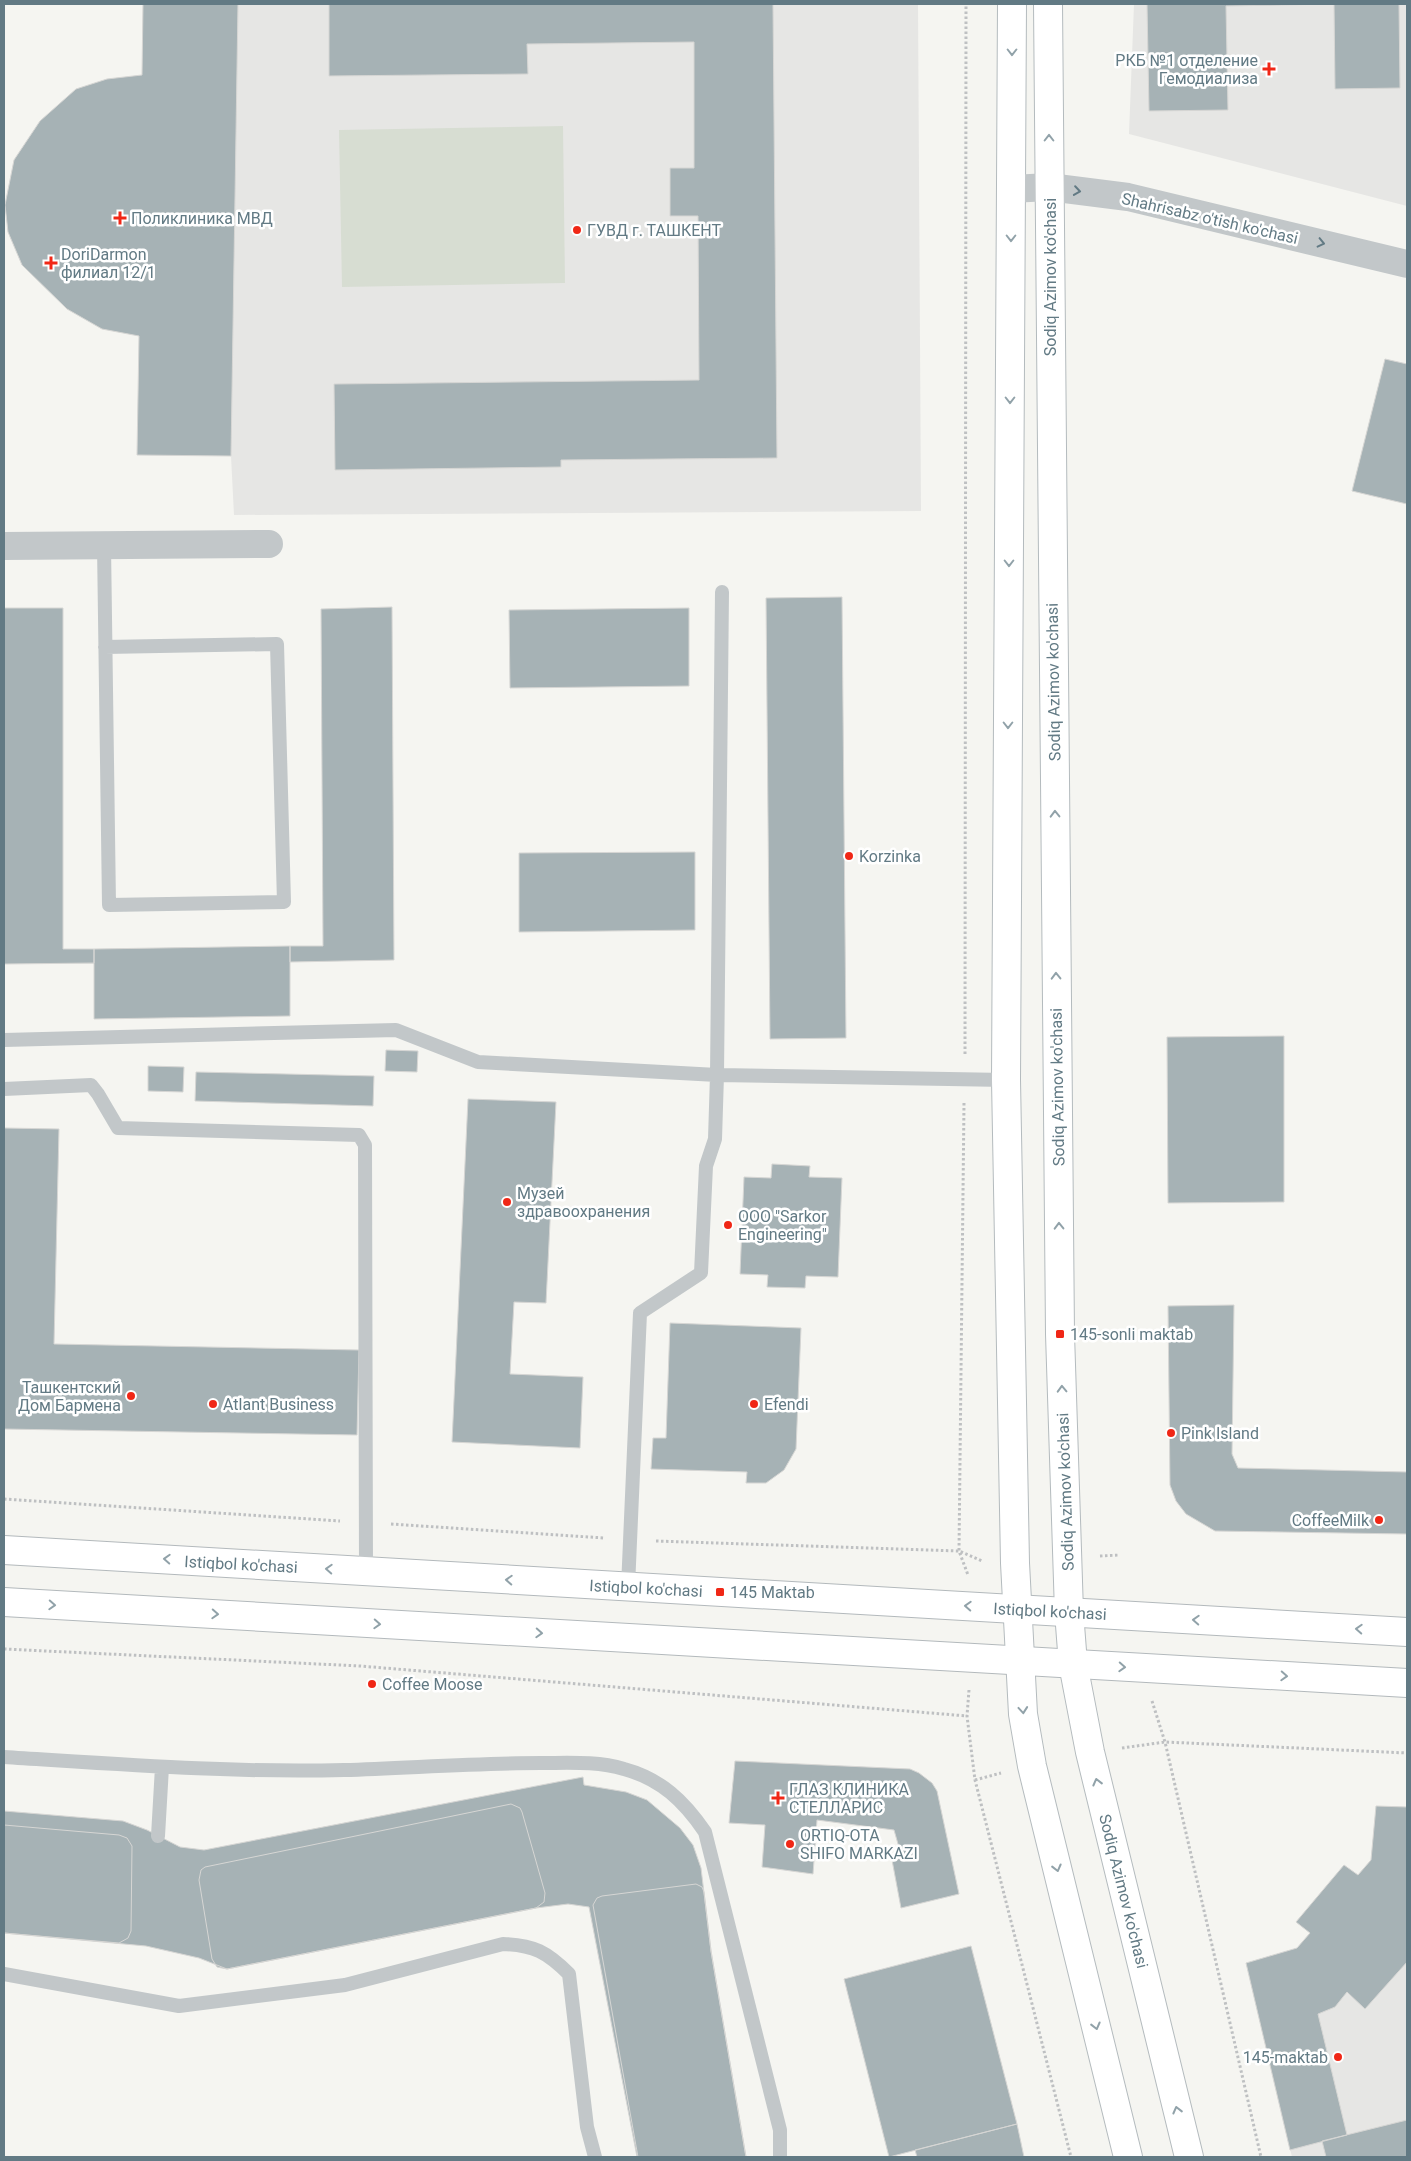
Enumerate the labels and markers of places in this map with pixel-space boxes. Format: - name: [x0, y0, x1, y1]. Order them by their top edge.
- place label: РКБ №1 отделение Гемодиализа: [1115, 51, 1258, 88]
- marker: РКБ №1 отделение Гемодиализа: [1262, 62, 1276, 76]
- place label: Поликлиника МВД: [131, 209, 273, 228]
- marker: Поликлиника МВД: [113, 211, 127, 225]
- place label: ГУВД г. ТАШКЕНТ: [587, 221, 722, 240]
- marker: ГУВД г. ТАШКЕНТ: [571, 224, 583, 236]
- place label: DoriDarmon филиал 12/1: [61, 245, 156, 282]
- marker: DoriDarmon филиал 12/1: [45, 257, 57, 269]
- place label: Korzinka: [859, 847, 921, 866]
- marker: Korzinka: [843, 850, 855, 862]
- place label: Музей здравоохранения: [517, 1184, 650, 1221]
- marker: Музей здравоохранения: [501, 1196, 513, 1208]
- place label: ООО "Sarkor Engineering": [738, 1207, 827, 1244]
- marker: ООО "Sarkor Engineering": [722, 1219, 734, 1231]
- place label: 145-sonli maktab: [1070, 1325, 1193, 1344]
- marker: 145-sonli maktab: [1054, 1328, 1066, 1340]
- place label: Ташкентский Дом Бармена: [18, 1378, 121, 1415]
- marker: Ташкентский Дом Бармена: [125, 1390, 137, 1402]
- place label: Atlant Business: [223, 1395, 334, 1414]
- place label: Efendi: [764, 1395, 809, 1414]
- marker: Atlant Business: [207, 1398, 219, 1410]
- marker: Efendi: [748, 1398, 760, 1410]
- place label: Pink Island: [1181, 1424, 1259, 1443]
- marker: Pink Island: [1165, 1427, 1177, 1439]
- place label: CoffeeMilk: [1292, 1511, 1370, 1530]
- marker: CoffeeMilk: [1373, 1514, 1385, 1526]
- place label: 145 Maktab: [730, 1583, 815, 1602]
- marker: 145 Maktab: [714, 1586, 726, 1598]
- place label: Coffee Moose: [382, 1675, 482, 1694]
- marker: Coffee Moose: [366, 1678, 378, 1690]
- place label: ГЛАЗ КЛИНИКА СТЕЛЛАРИС: [789, 1780, 910, 1817]
- marker: ГЛАЗ КЛИНИКА СТЕЛЛАРИС: [771, 1791, 785, 1805]
- place label: ORTIQ-OTA SHIFO MARKAZI: [800, 1826, 918, 1863]
- marker: ORTIQ-OTA SHIFO MARKAZI: [784, 1838, 796, 1850]
- place label: 145-maktab: [1243, 2048, 1328, 2067]
- marker: 145-maktab: [1332, 2051, 1344, 2063]

